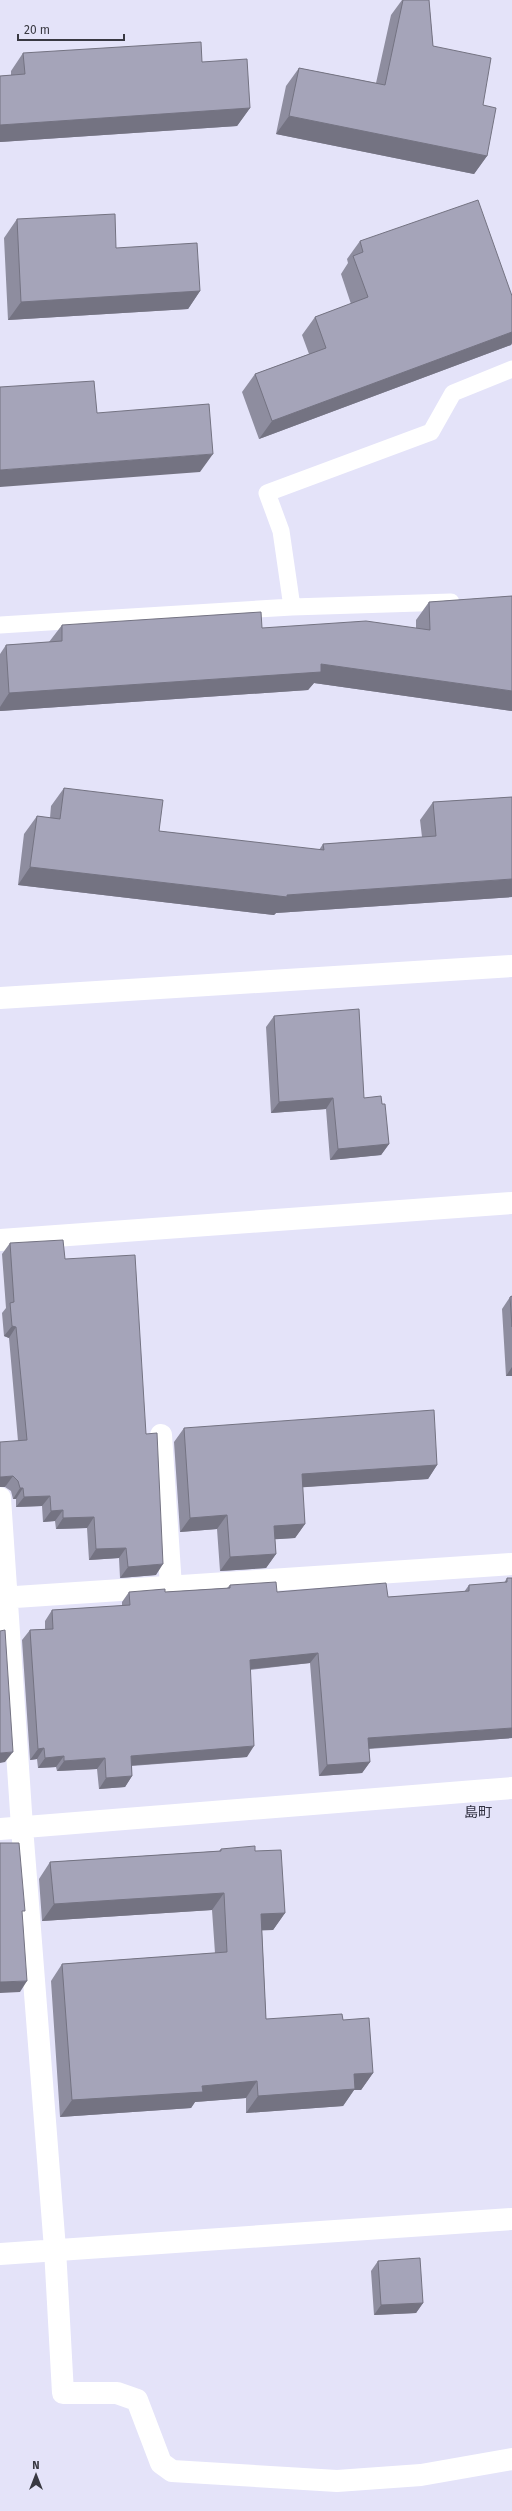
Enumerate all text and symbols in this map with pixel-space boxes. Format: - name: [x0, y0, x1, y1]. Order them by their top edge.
- scale bar: [18, 16, 124, 42]
- text: 20 m: [24, 23, 50, 37]
- district label: 島町: [464, 1804, 492, 1821]
- north arrow: [16, 2455, 56, 2495]
- text: N: [32, 2459, 40, 2472]

